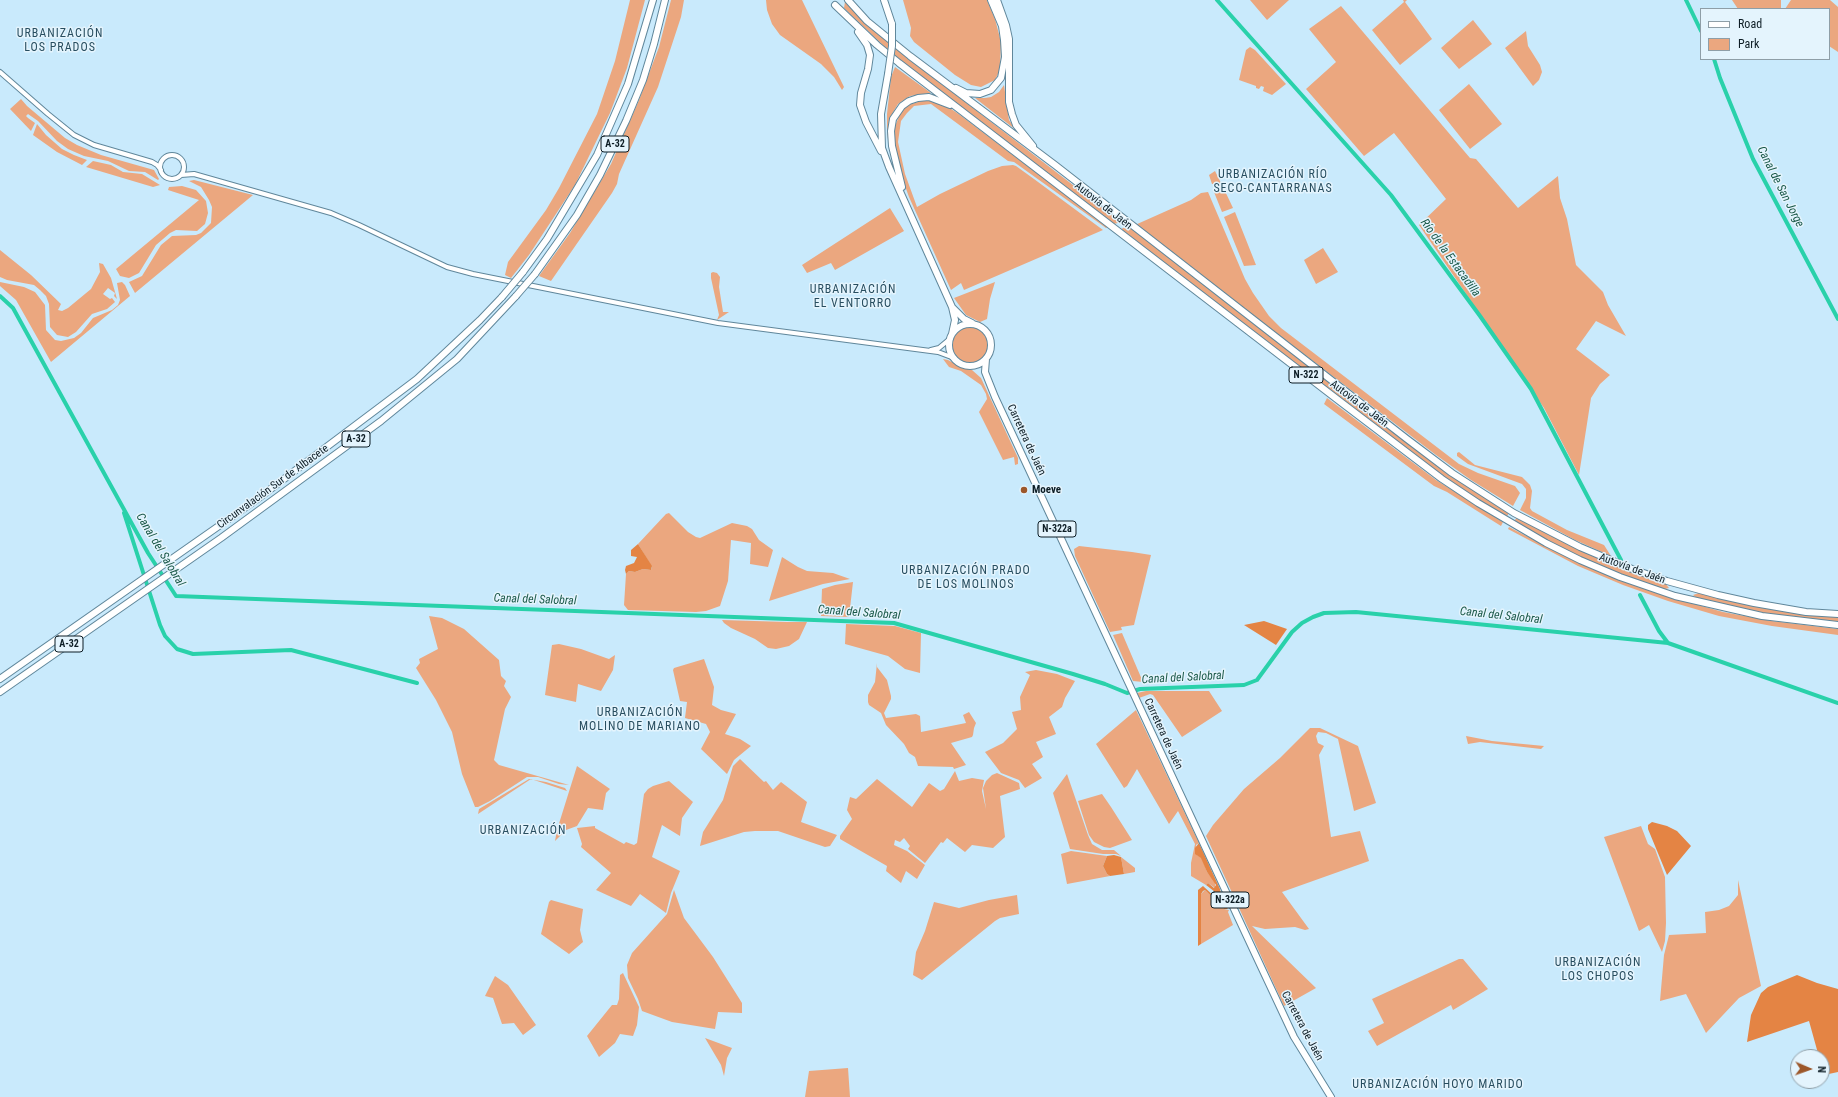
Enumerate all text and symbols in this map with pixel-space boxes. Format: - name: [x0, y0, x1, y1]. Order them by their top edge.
- legend: [1700, 8, 1830, 60]
- text: Road: [1738, 17, 1762, 31]
- district label: URBANIZACIÓN LOS PRADOS: [17, 27, 103, 55]
- text: Park: [1738, 37, 1759, 51]
- road number: A-32: [601, 136, 629, 152]
- water label: Canal de San Jorge: [1753, 144, 1807, 230]
- district label: URBANIZACIÓN RÍO SECO-CANTARRANAS: [1213, 168, 1333, 196]
- street label: Autovía de Jaén: [1072, 179, 1134, 233]
- water label: Río de la Estacadilla: [1417, 216, 1483, 300]
- district label: URBANIZACIÓN EL VENTORRO: [810, 283, 896, 311]
- road number: N-322: [1289, 367, 1323, 383]
- street label: Autovía de Jaén: [1327, 378, 1391, 430]
- street label: Carretera de Jaén: [1004, 402, 1048, 478]
- road number: A-32: [342, 431, 370, 447]
- street label: Circunvalación Sur de Albacete: [215, 442, 331, 532]
- place label: Moeve: [1032, 483, 1061, 497]
- marker: Moeve: [1019, 485, 1029, 495]
- water label: Canal del Salobral: [132, 511, 188, 589]
- road number: N-322a: [1038, 521, 1076, 537]
- street label: Autovía de Jaén: [1597, 551, 1667, 587]
- district label: URBANIZACIÓN PRADO DE LOS MOLINOS: [901, 564, 1031, 592]
- water label: Canal del Salobral: [493, 591, 577, 609]
- water label: Canal del Salobral: [817, 603, 901, 623]
- water label: Canal del Salobral: [1459, 605, 1543, 627]
- road number: A-32: [55, 636, 83, 652]
- water label: Canal del Salobral: [1141, 669, 1225, 687]
- street label: Carretera de Jaén: [1141, 696, 1185, 772]
- district label: URBANIZACIÓN MOLINO DE MARIANO: [579, 706, 701, 734]
- district label: URBANIZACIÓN: [480, 824, 566, 838]
- road number: N-322a: [1211, 892, 1249, 908]
- district label: URBANIZACIÓN LOS CHOPOS: [1555, 956, 1641, 984]
- street label: Carretera de Jaén: [1278, 989, 1326, 1063]
- north arrow: [1790, 1049, 1830, 1089]
- text: N: [1815, 1066, 1828, 1073]
- district label: URBANIZACIÓN HOYO MARIDO: [1352, 1078, 1524, 1092]

